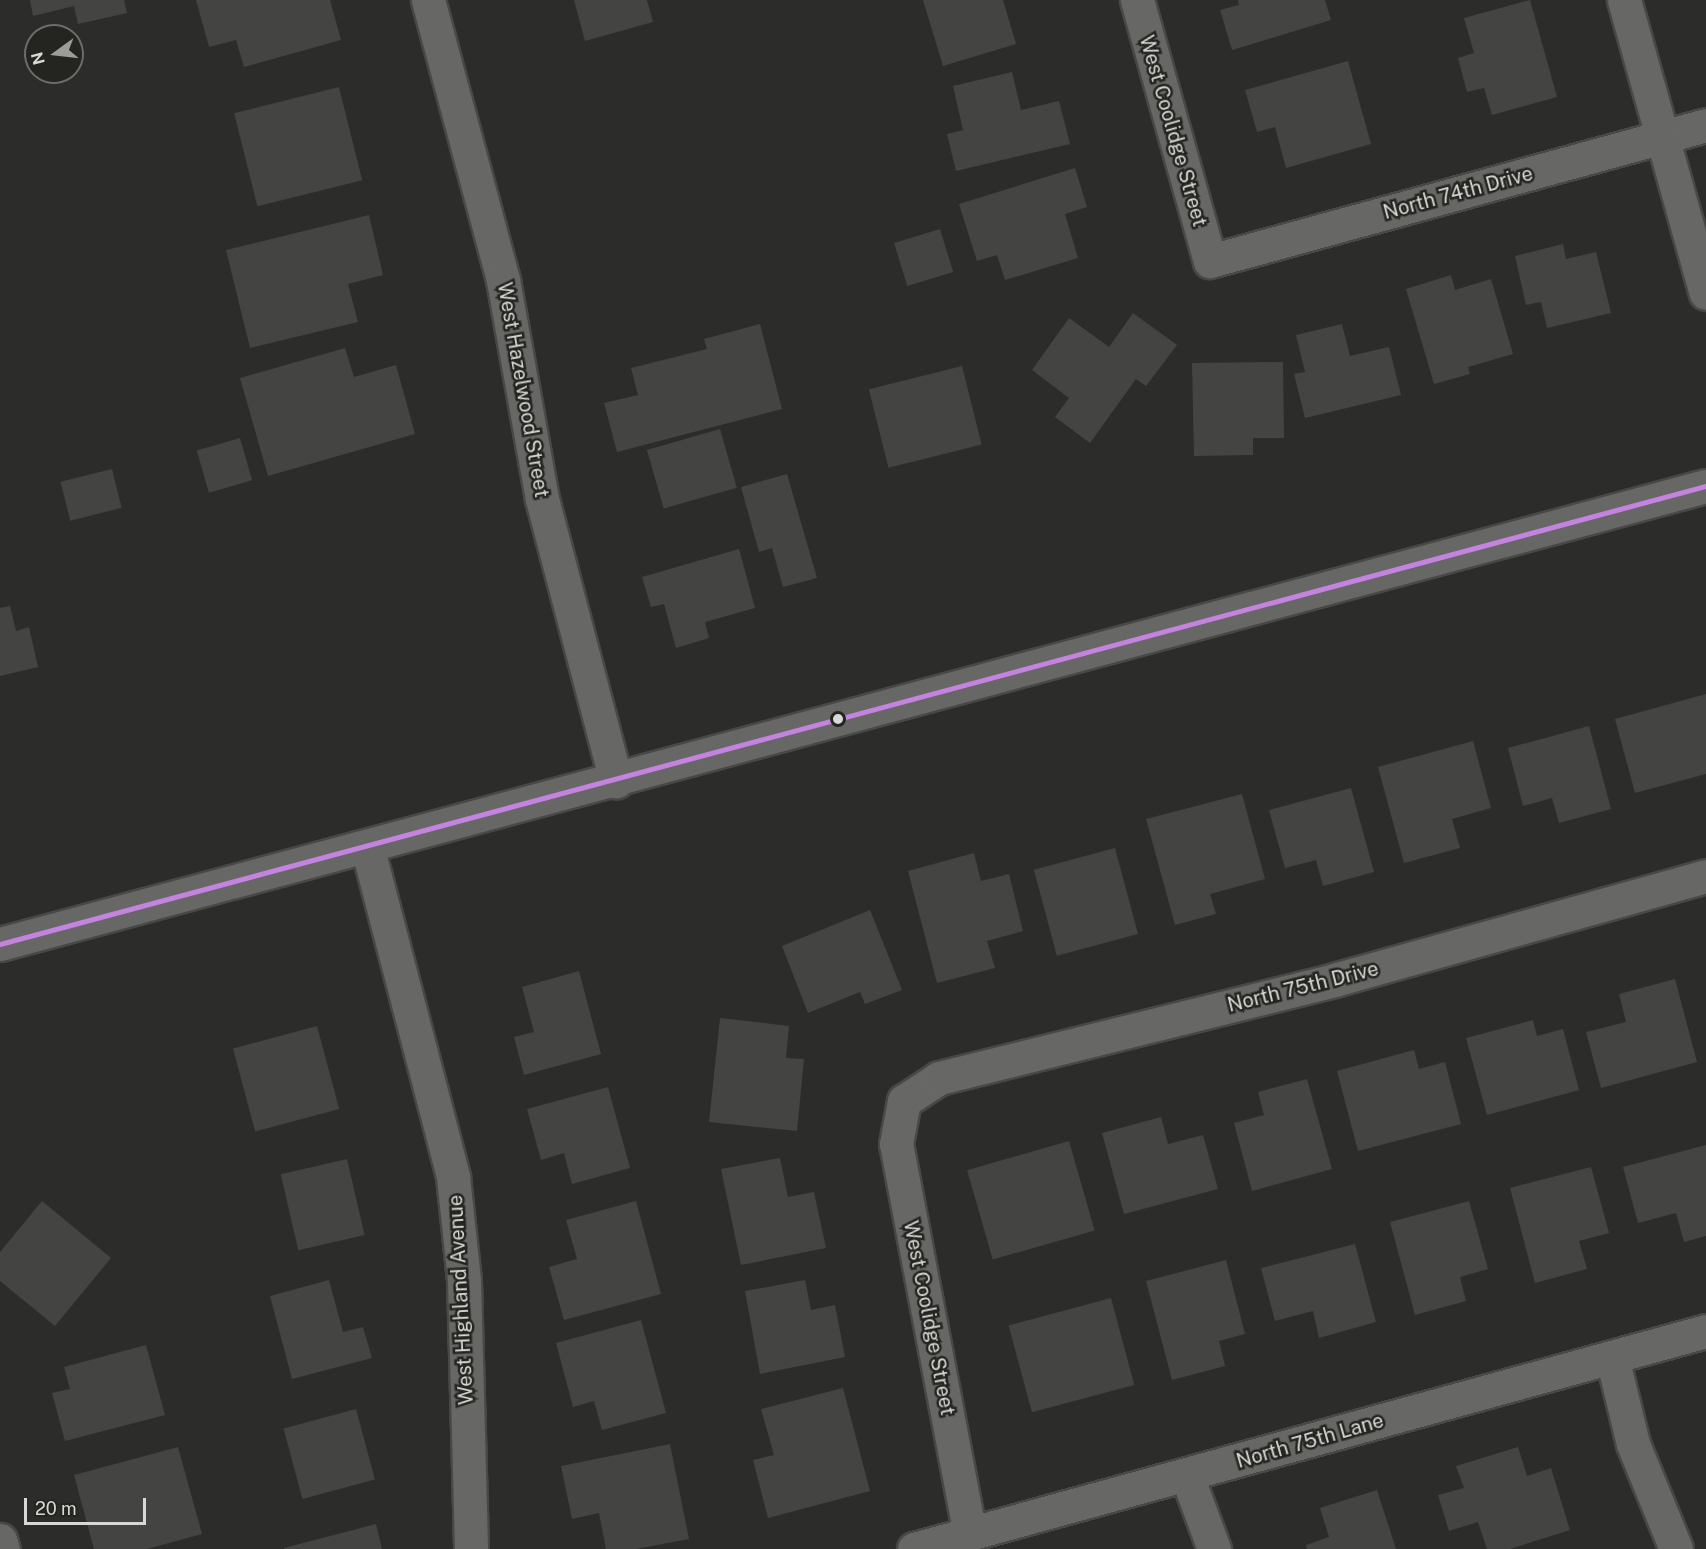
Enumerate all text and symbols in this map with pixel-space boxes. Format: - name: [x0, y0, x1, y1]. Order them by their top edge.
- north arrow: [24, 24, 84, 84]
- street label: West Coolidge Street: [1134, 33, 1212, 229]
- text: N: [27, 50, 49, 67]
- street label: North 74th Drive: [1381, 161, 1535, 225]
- street label: West Hazelwood Street: [492, 281, 554, 499]
- unlabelled marker: [832, 713, 844, 725]
- street label: North 75th Drive: [1225, 957, 1381, 1017]
- street label: West Highland Avenue: [444, 1194, 478, 1406]
- street label: West Coolidge Street: [898, 1219, 960, 1417]
- street label: North 75th Lane: [1234, 1409, 1386, 1473]
- scale bar: [27, 1486, 148, 1524]
- text: 20 m: [35, 1498, 77, 1519]

